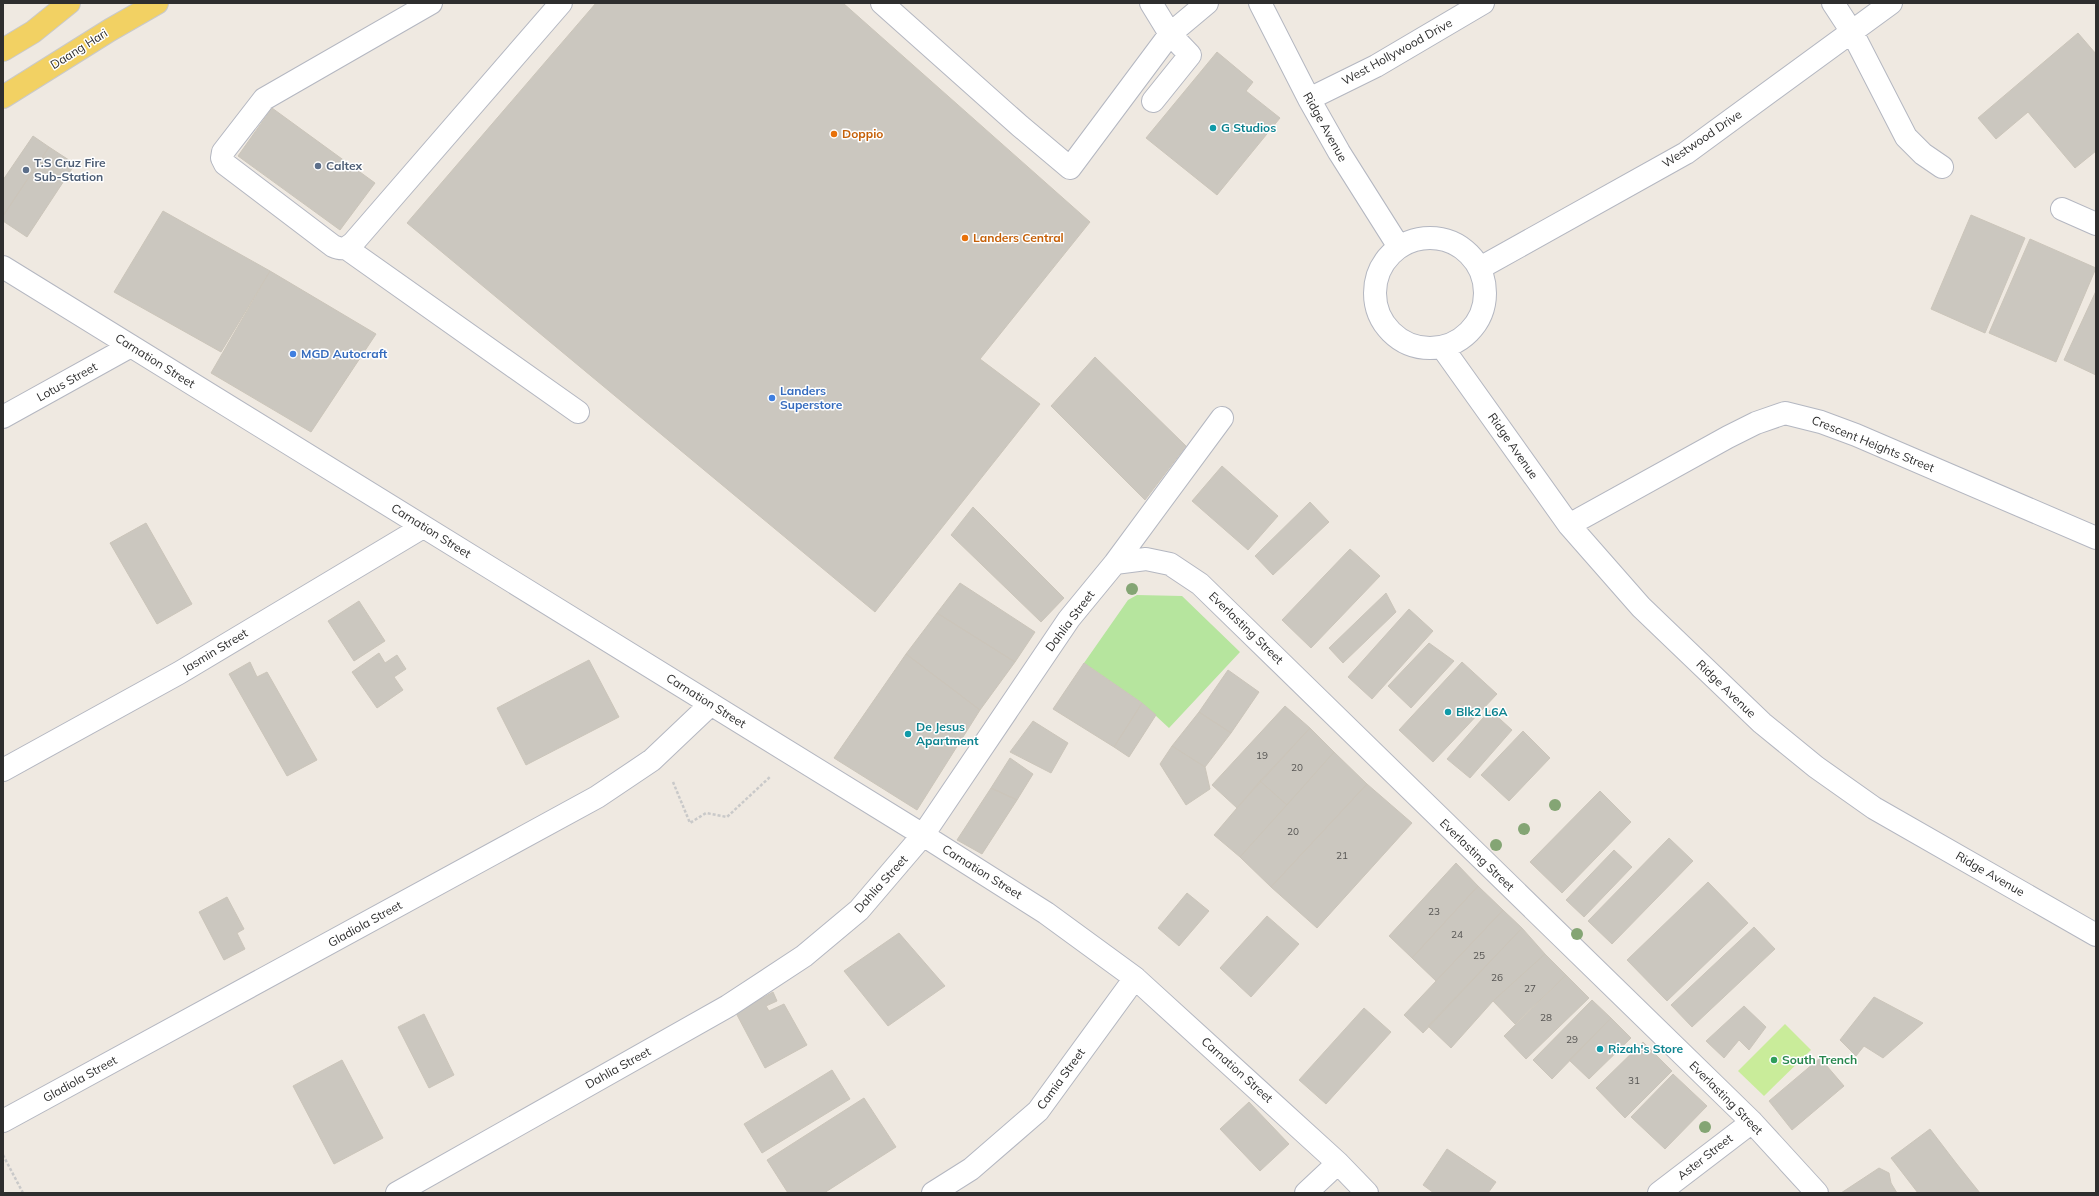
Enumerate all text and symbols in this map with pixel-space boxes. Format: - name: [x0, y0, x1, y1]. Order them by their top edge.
- street label: West Hollywood Drive: [1339, 15, 1455, 88]
- street label: Daang Hari: [47, 25, 110, 72]
- street label: Ridge Avenue: [1300, 89, 1351, 164]
- street label: Westwood Drive: [1659, 106, 1744, 171]
- place label: G Studios: [1221, 120, 1276, 135]
- marker: G Studios: [1208, 123, 1218, 133]
- place label: Doppio: [842, 126, 883, 141]
- marker: Doppio: [829, 129, 839, 139]
- place label: T.S Cruz Fire Sub-Station: [34, 155, 106, 184]
- place label: Caltex: [326, 158, 363, 173]
- marker: Caltex: [313, 161, 323, 171]
- marker: T.S Cruz Fire Sub-Station: [21, 165, 31, 175]
- place label: Landers Central: [973, 230, 1064, 245]
- marker: Landers Central: [960, 233, 970, 243]
- street label: Carnation Street: [113, 330, 198, 391]
- place label: MGD Autocraft: [301, 346, 388, 361]
- marker: MGD Autocraft: [288, 349, 298, 359]
- street label: Lotus Street: [34, 359, 100, 404]
- place label: Landers Superstore: [780, 383, 843, 412]
- marker: Landers Superstore: [767, 393, 777, 403]
- street label: Ridge Avenue: [1485, 410, 1542, 482]
- street label: Crescent Heights Street: [1810, 412, 1937, 475]
- street label: Carnation Street: [389, 500, 474, 561]
- street label: Dahlia Street: [1042, 587, 1097, 654]
- street label: Everlasting Street: [1206, 588, 1287, 667]
- street label: Jasmin Street: [179, 625, 250, 676]
- street label: Ridge Avenue: [1693, 656, 1759, 721]
- street label: Carnation Street: [664, 670, 749, 731]
- place label: Blk2 L6A: [1456, 704, 1507, 719]
- marker: Blk2 L6A: [1443, 707, 1453, 717]
- place label: De Jesus Apartment: [916, 719, 979, 748]
- marker: De Jesus Apartment: [903, 729, 913, 739]
- house number: 19: [1256, 749, 1268, 762]
- house number: 20: [1291, 761, 1303, 774]
- street label: Everlasting Street: [1437, 815, 1518, 894]
- house number: 20: [1287, 825, 1299, 838]
- street label: Carnation Street: [940, 841, 1025, 902]
- street label: Ridge Avenue: [1953, 848, 2027, 899]
- house number: 21: [1336, 849, 1348, 862]
- street label: Dahlia Street: [851, 852, 910, 916]
- street label: Gladiola Street: [325, 897, 404, 950]
- house number: 23: [1428, 905, 1440, 918]
- house number: 24: [1451, 928, 1463, 941]
- house number: 25: [1473, 949, 1485, 962]
- house number: 26: [1491, 971, 1503, 984]
- house number: 27: [1524, 982, 1536, 995]
- house number: 28: [1540, 1011, 1552, 1024]
- house number: 29: [1566, 1033, 1578, 1046]
- street label: Carnation Street: [1198, 1034, 1276, 1106]
- place label: Rizah's Store: [1608, 1041, 1684, 1056]
- street label: Dahlia Street: [582, 1043, 653, 1092]
- marker: Rizah's Store: [1595, 1044, 1605, 1054]
- street label: Camia Street: [1033, 1045, 1088, 1112]
- street label: Gladiola Street: [40, 1052, 119, 1105]
- place label: South Trench: [1782, 1052, 1857, 1067]
- marker: South Trench: [1769, 1055, 1779, 1065]
- street label: Everlasting Street: [1687, 1058, 1766, 1137]
- house number: 31: [1628, 1074, 1640, 1087]
- street label: Aster Street: [1674, 1130, 1735, 1183]

